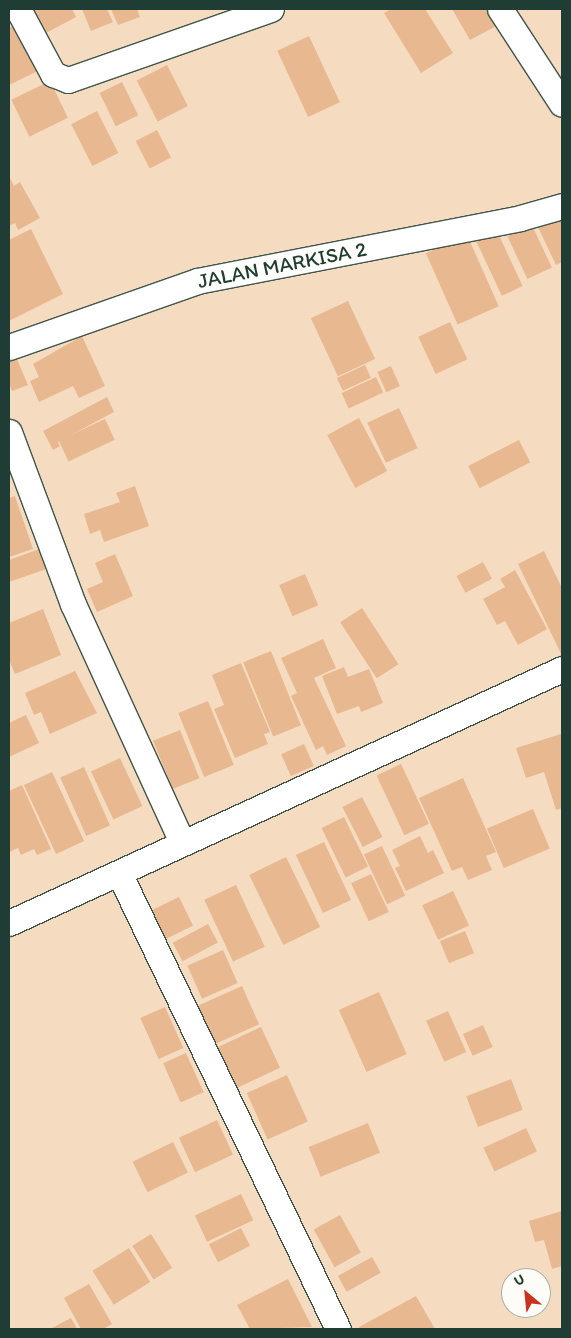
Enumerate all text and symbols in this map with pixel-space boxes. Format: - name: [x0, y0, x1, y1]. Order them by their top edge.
- street label: JALAN MARKISA 2: [197, 236, 367, 294]
- north arrow: [501, 1268, 551, 1318]
- text: U: [511, 1271, 527, 1290]

